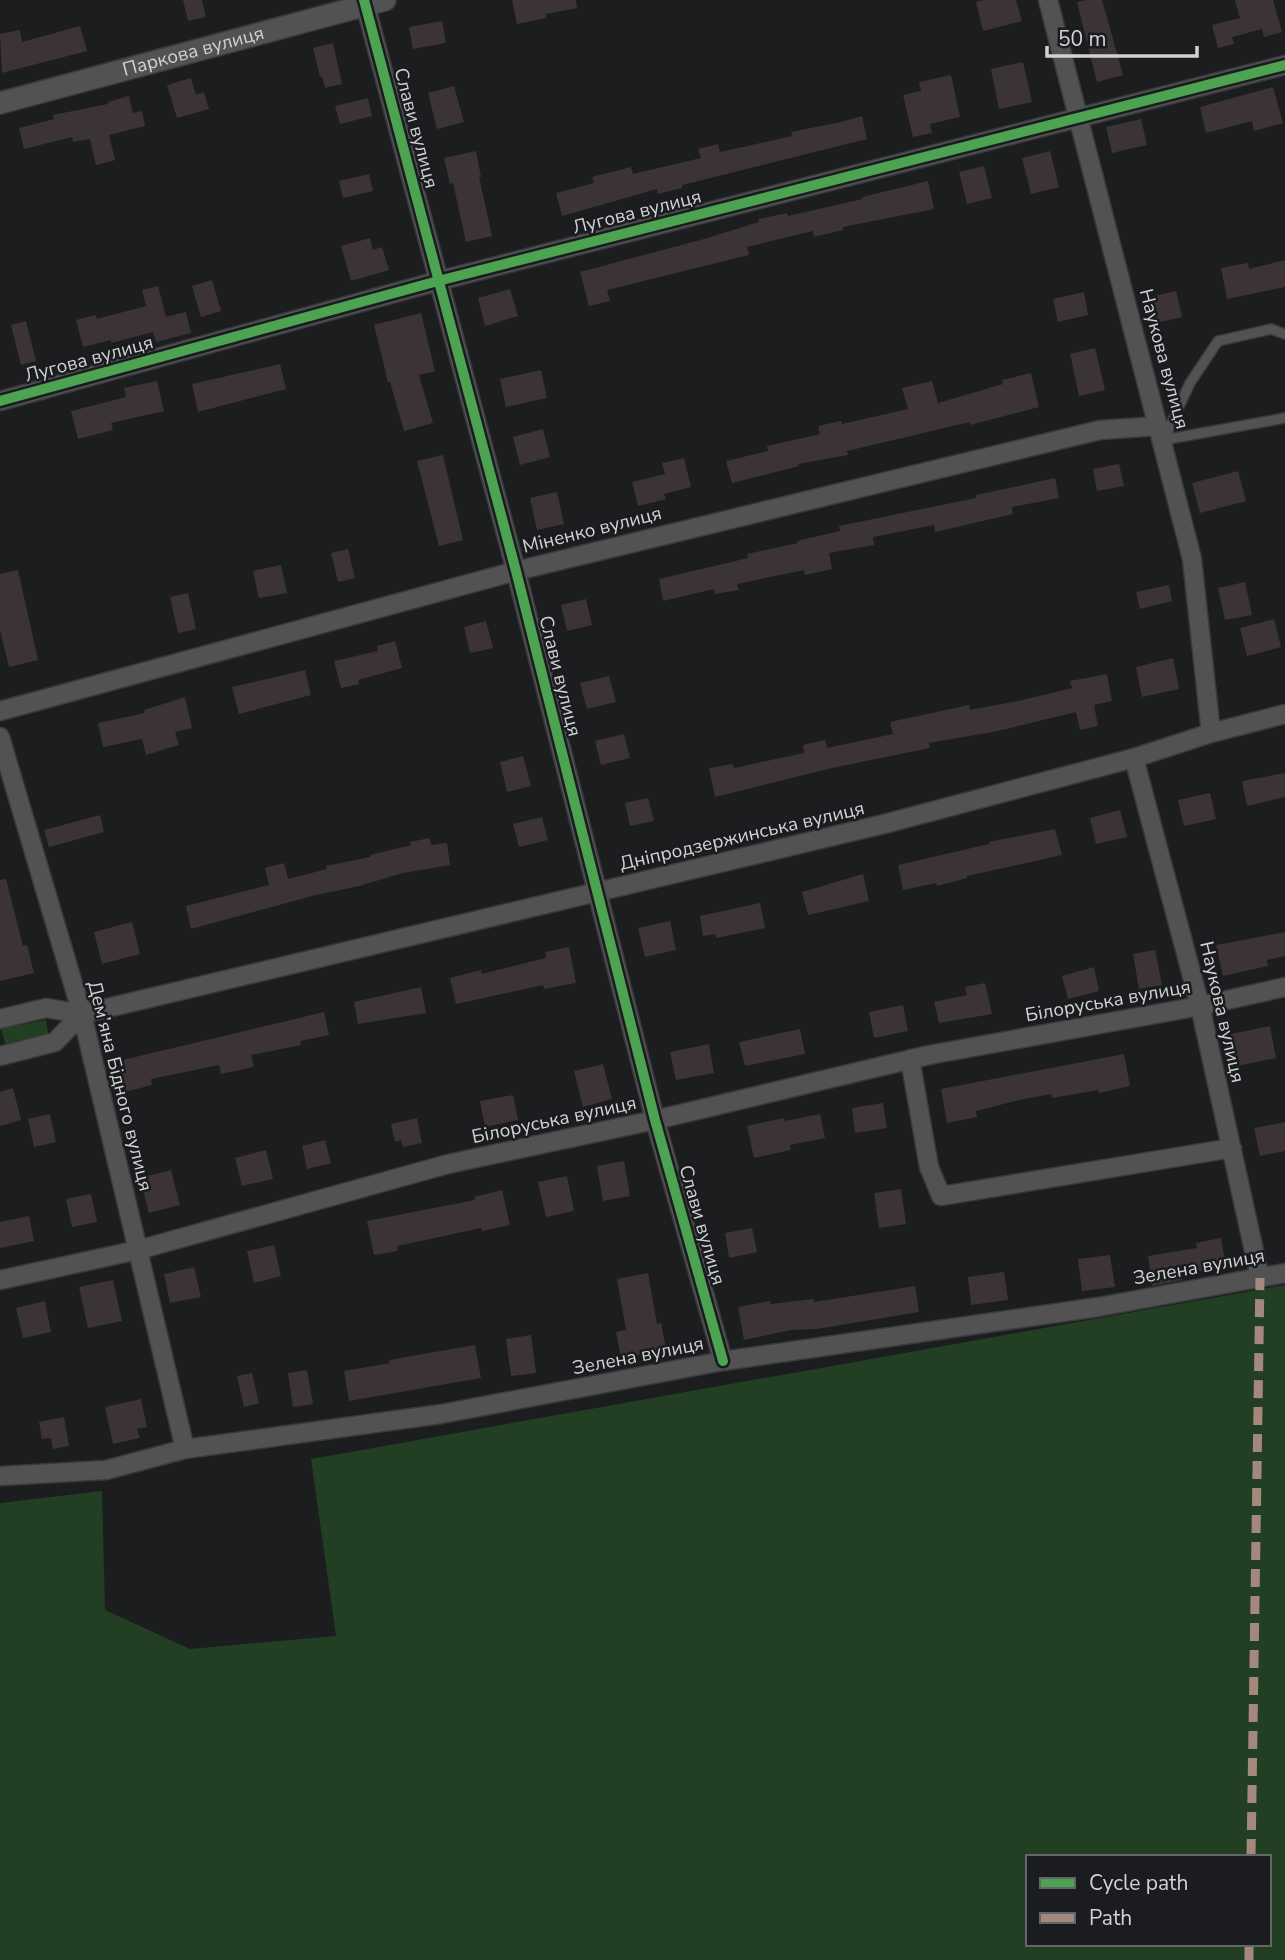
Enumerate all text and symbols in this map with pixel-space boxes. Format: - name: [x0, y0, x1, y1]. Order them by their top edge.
- scale bar: [1047, 14, 1198, 58]
- street label: Паркова вулиця: [119, 20, 267, 83]
- text: 50 m: [1058, 25, 1107, 53]
- street label: Слави вулиця: [387, 65, 445, 191]
- street label: Лугова вулиця: [570, 183, 704, 241]
- street label: Наукова вулиця: [1133, 286, 1195, 432]
- street label: Лугова вулиця: [22, 329, 156, 389]
- street label: Міненко вулиця: [520, 500, 664, 560]
- street label: Слави вулиця: [532, 613, 588, 739]
- street label: Дніпродзержинська вулиця: [617, 795, 867, 877]
- street label: Наукова вулиця: [1193, 939, 1251, 1085]
- street label: Білоруська вулиця: [1023, 974, 1193, 1028]
- street label: Дем’яна Бідного вулиця: [81, 978, 159, 1194]
- street label: Білоруська вулиця: [469, 1090, 639, 1150]
- street label: Слави вулиця: [672, 1162, 732, 1288]
- street label: Зелена вулиця: [1131, 1243, 1267, 1291]
- street label: Зелена вулиця: [570, 1331, 706, 1381]
- legend: [1026, 1855, 1271, 1946]
- text: Cycle path: [1089, 1869, 1188, 1897]
- text: Path: [1089, 1904, 1132, 1932]

